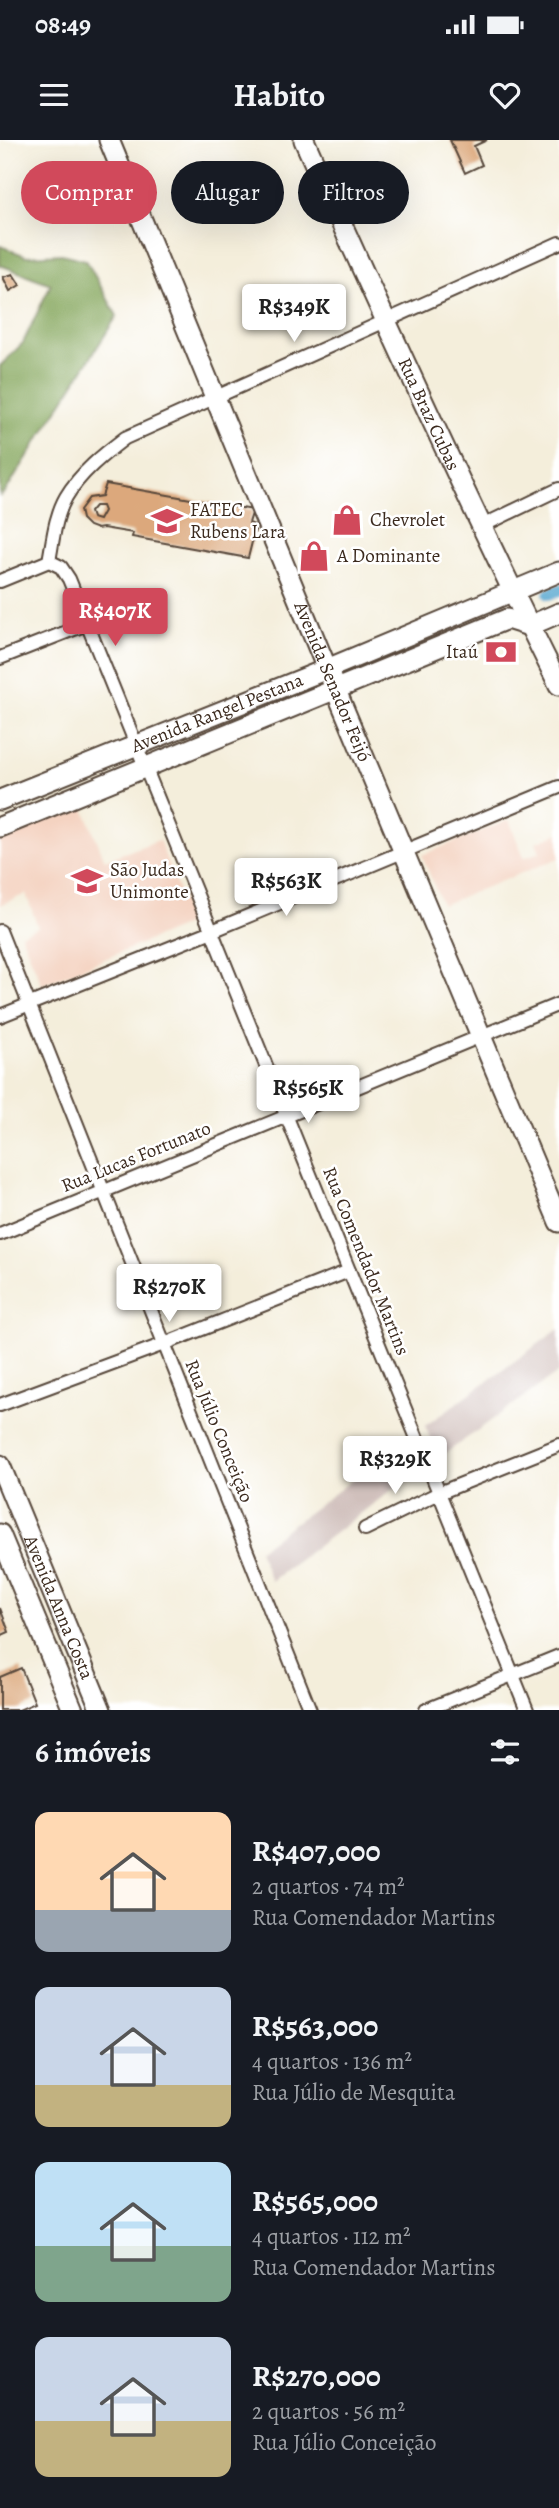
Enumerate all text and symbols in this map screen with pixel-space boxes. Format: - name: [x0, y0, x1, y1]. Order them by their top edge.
- text: 08:49: [35, 7, 91, 42]
- text: Habito: [234, 73, 325, 117]
- icon: menu: [35, 76, 73, 114]
- icon: heart: [486, 76, 524, 114]
- chip: Comprar: [21, 161, 157, 224]
- chip: Alugar: [171, 161, 284, 224]
- chip: Filtros: [298, 161, 409, 224]
- pin: R$349K: [237, 284, 351, 344]
- text: R$349K: [258, 291, 330, 322]
- street label: Rua Braz Cubas: [391, 353, 466, 475]
- place label: FATEC Rubens Lara: [190, 497, 286, 545]
- shop icon: Chevrolet: [330, 503, 364, 537]
- school or university icon: FATEC Rubens Lara: [150, 504, 184, 538]
- place label: Chevrolet: [370, 507, 445, 533]
- shop icon: A Dominante: [297, 539, 331, 573]
- place label: A Dominante: [336, 543, 440, 569]
- pin: R$407K: [58, 588, 172, 648]
- text: R$407K: [79, 595, 151, 626]
- street label: Avenida Senador Feijó: [287, 597, 377, 766]
- bank icon: Itaú: [484, 635, 518, 669]
- place label: Itaú: [446, 639, 479, 665]
- street label: Avenida Rangel Pestana: [126, 667, 307, 759]
- place label: São Judas Unimonte: [110, 857, 189, 905]
- pin: R$563K: [229, 858, 343, 918]
- school or university icon: São Judas Unimonte: [70, 864, 104, 898]
- text: R$563K: [250, 865, 322, 896]
- pin: R$565K: [251, 1066, 365, 1125]
- text: R$565K: [273, 1072, 343, 1103]
- street label: Rua Lucas Fortunato: [57, 1115, 215, 1199]
- street label: Rua Comendador Martins: [316, 1163, 416, 1359]
- pin: R$270K: [112, 1264, 226, 1324]
- text: R$270K: [132, 1271, 206, 1302]
- street label: Rua Júlio Conceição: [178, 1356, 260, 1506]
- pin: R$329K: [338, 1436, 452, 1496]
- text: R$329K: [359, 1443, 431, 1474]
- street label: Avenida Anna Costa: [17, 1530, 100, 1684]
- text: 6 imóveis: [35, 1732, 151, 1772]
- icon: filters: [486, 1733, 524, 1771]
- text: R$407,000: [252, 1831, 381, 1871]
- icon: home: [91, 1840, 175, 1924]
- text: 2 quartos · 74 m²: [252, 1871, 405, 1902]
- text: Rua Comendador Martins: [252, 1902, 495, 1933]
- text: R$563,000: [252, 2006, 378, 2046]
- icon: home: [91, 2015, 175, 2099]
- text: 4 quartos · 136 m²: [252, 2046, 412, 2077]
- text: Rua Júlio de Mesquita: [252, 2077, 455, 2108]
- text: R$565,000: [252, 2181, 378, 2221]
- icon: home: [91, 2190, 175, 2274]
- text: 4 quartos · 112 m²: [252, 2221, 411, 2252]
- text: Rua Comendador Martins: [252, 2252, 495, 2283]
- text: R$270,000: [252, 2356, 381, 2396]
- icon: home: [91, 2365, 175, 2449]
- text: 2 quartos · 56 m²: [252, 2396, 405, 2427]
- text: Rua Júlio Conceição: [252, 2427, 436, 2458]

